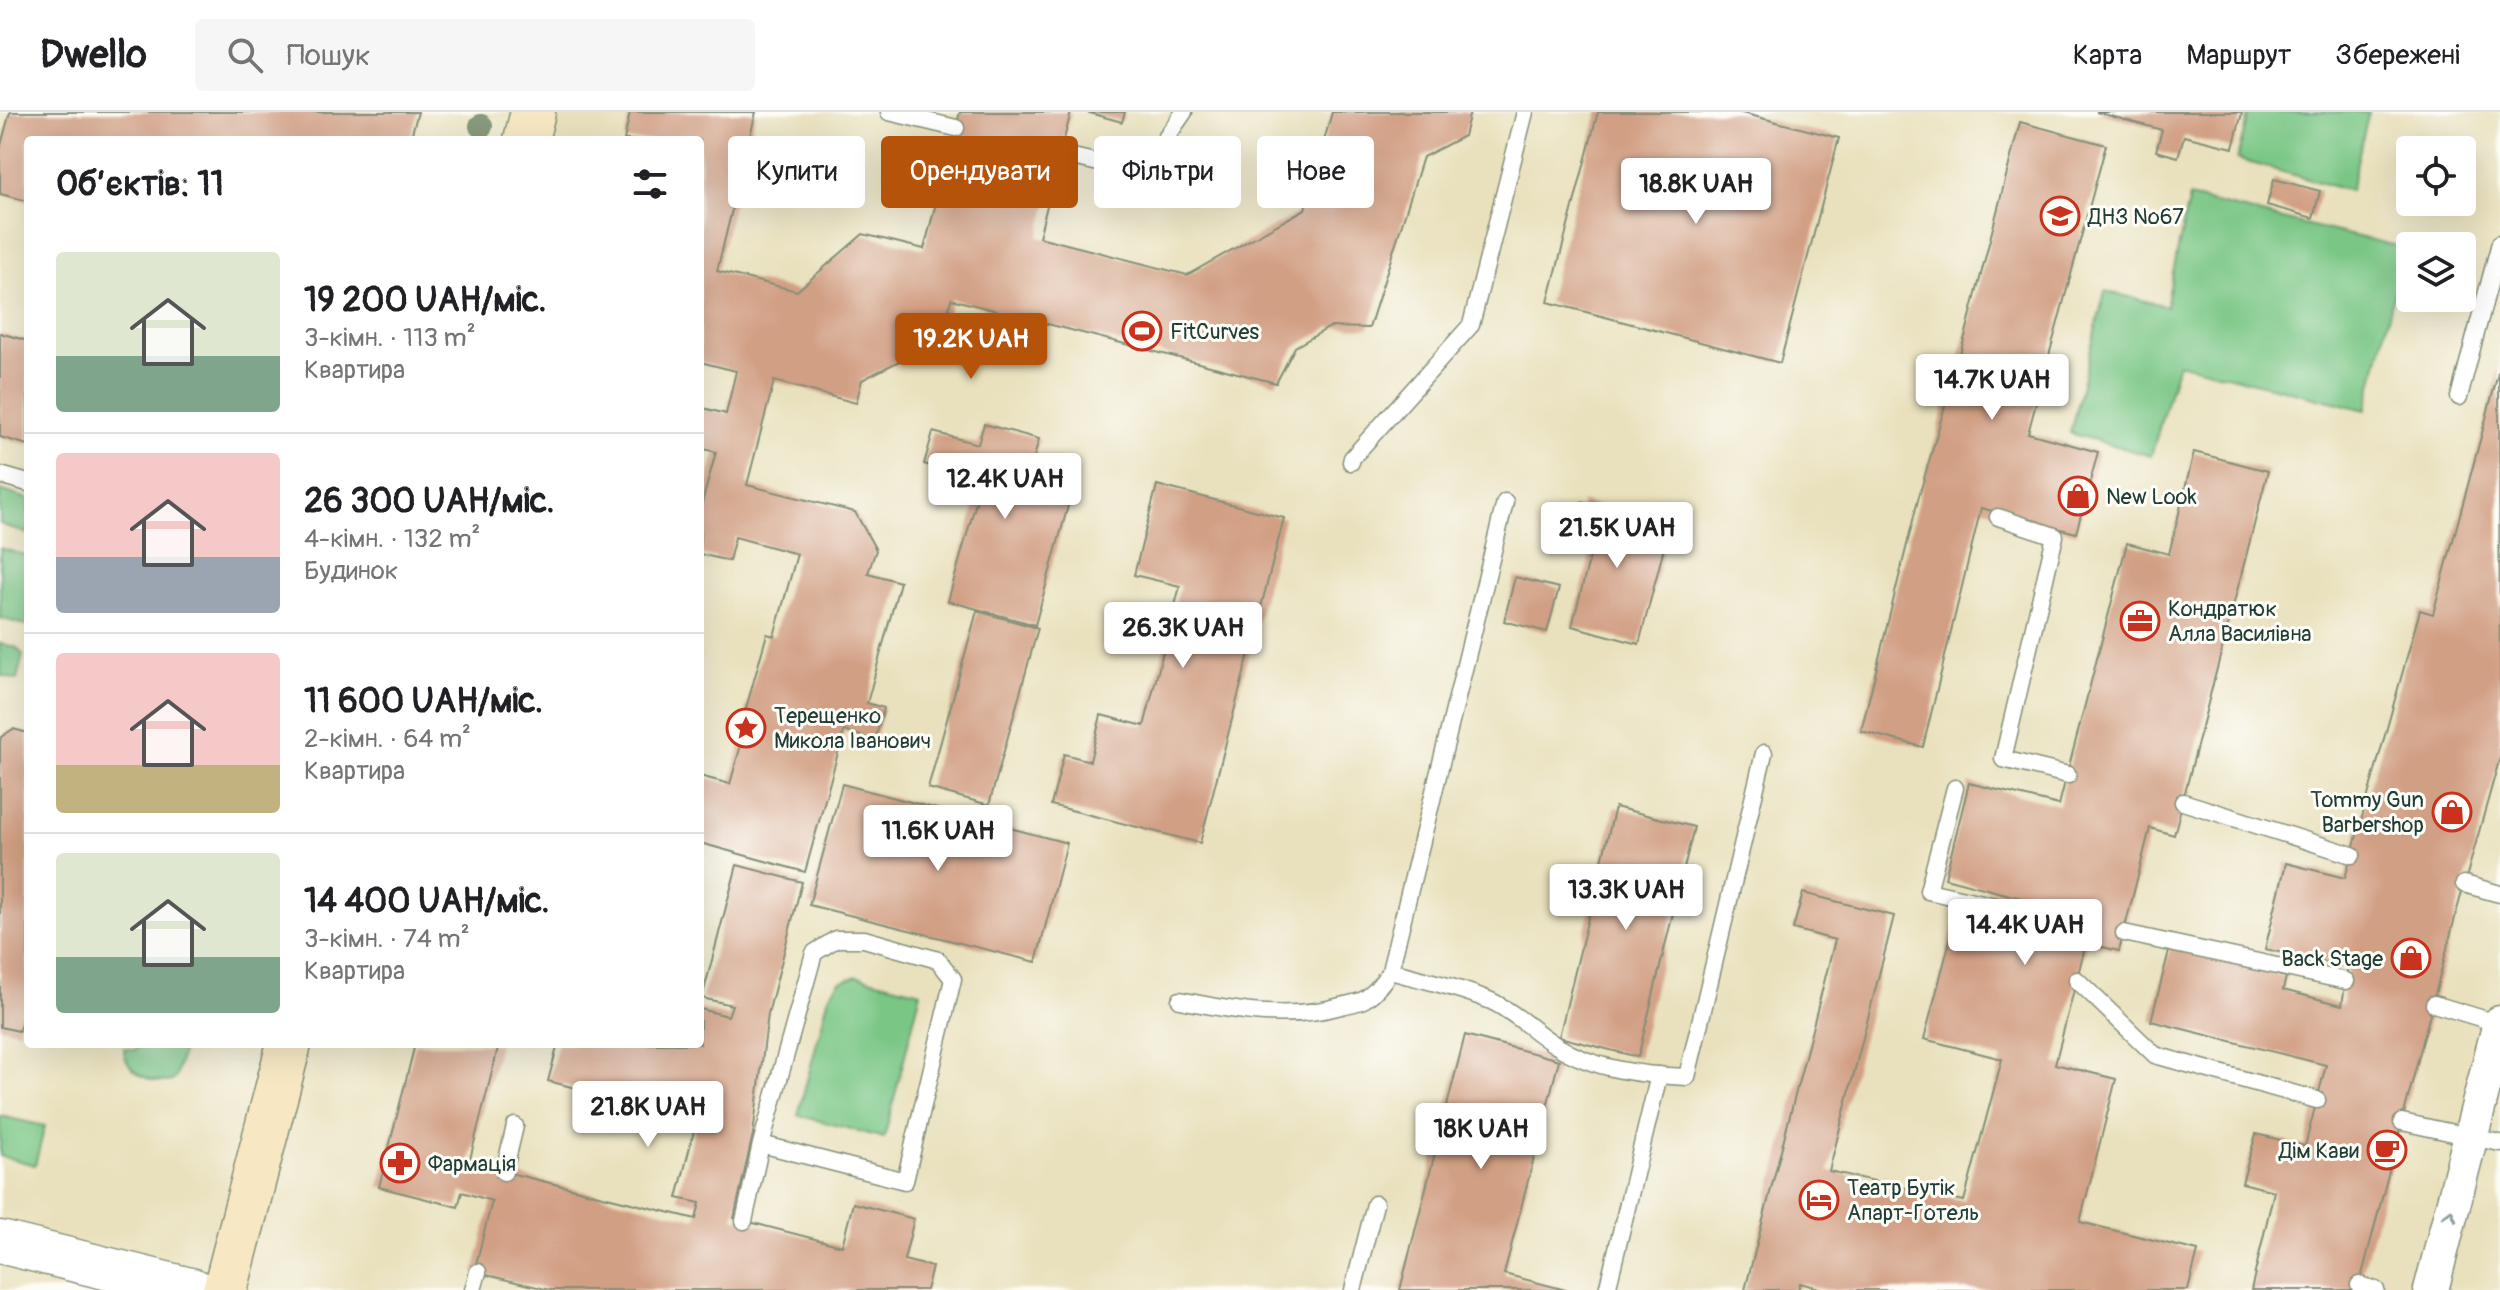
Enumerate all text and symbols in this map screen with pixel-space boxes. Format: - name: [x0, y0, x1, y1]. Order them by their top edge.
- search box: [195, 19, 755, 91]
- text: Dwello: [40, 31, 147, 79]
- icon: search: [223, 33, 267, 77]
- text: Пошук: [287, 37, 370, 74]
- text: Карта: [2073, 38, 2142, 73]
- text: Маршрут: [2186, 38, 2292, 73]
- text: Збережені: [2336, 38, 2460, 73]
- chip: Купити: [728, 136, 865, 208]
- chip: Орендувати: [881, 136, 1078, 208]
- chip: Фільтри: [1094, 136, 1241, 208]
- chip: Нове: [1257, 136, 1374, 208]
- map controls: [2396, 136, 2476, 312]
- button: locate: [2396, 136, 2476, 216]
- pin: 18.8K UAH: [1604, 158, 1788, 226]
- icon: filters: [628, 162, 672, 206]
- text: Об’єктів: 11: [56, 163, 224, 206]
- text: 18.8K UAH: [1639, 168, 1753, 200]
- school or university icon: ДНЗ №67: [2039, 195, 2081, 237]
- place label: ДНЗ №67: [2087, 203, 2184, 231]
- button: layers: [2396, 232, 2476, 312]
- text: 19 200 UAH/міс.: [304, 279, 547, 322]
- icon: home: [120, 284, 216, 380]
- sports icon: FitCurves: [1121, 310, 1163, 352]
- pin: 19.2K UAH: [879, 313, 1063, 381]
- place label: FitCurves: [1170, 318, 1259, 346]
- text: 3-кімн. · 113 m²: [304, 322, 476, 354]
- text: 19.2K UAH: [913, 323, 1029, 355]
- text: Квартира: [304, 354, 405, 386]
- pin: 14.7K UAH: [1900, 354, 2084, 422]
- text: 14.7K UAH: [1934, 364, 2050, 396]
- pin: 12.4K UAH: [913, 453, 1097, 521]
- text: 12.4K UAH: [946, 463, 1064, 495]
- shop icon: New Look: [2057, 475, 2099, 517]
- text: 26 300 UAH/міс.: [304, 480, 554, 523]
- place label: New Look: [2106, 483, 2197, 511]
- icon: home: [120, 485, 216, 581]
- pin: 21.5K UAH: [1525, 502, 1709, 570]
- text: 21.5K UAH: [1559, 512, 1675, 544]
- text: 4-кімн. · 132 m²: [304, 523, 481, 555]
- text: Будинок: [304, 555, 398, 587]
- place label: Кондратюк Алла Василівна: [2168, 595, 2312, 648]
- office icon: Кондратюк Алла Василівна: [2119, 600, 2161, 642]
- pin: 26.3K UAH: [1091, 602, 1275, 670]
- text: 26.3K UAH: [1122, 612, 1244, 644]
- text: 11 600 UAH/міс.: [304, 680, 543, 723]
- icon: home: [120, 685, 216, 781]
- place label: Терещенко Микола Іванович: [774, 702, 931, 755]
- place icon: Терещенко Микола Іванович: [725, 707, 767, 749]
- text: 2-кімн. · 64 m²: [304, 723, 471, 755]
- text: Квартира: [304, 755, 405, 787]
- place label: Tommy Gun Barbershop: [2310, 786, 2424, 839]
- shop icon: Tommy Gun Barbershop: [2431, 791, 2473, 833]
- pin: 11.6K UAH: [846, 805, 1030, 873]
- text: 11.6K UAH: [881, 815, 995, 847]
- pin: 13.3K UAH: [1534, 864, 1718, 932]
- text: 13.3K UAH: [1568, 874, 1684, 906]
- text: 14 400 UAH/міс.: [304, 880, 549, 923]
- icon: home: [120, 885, 216, 981]
- pin: 14.4K UAH: [1933, 899, 2117, 967]
- text: 14.4K UAH: [1966, 909, 2084, 941]
- text: 3-кімн. · 74 m²: [304, 923, 470, 955]
- shop icon: Back Stage: [2390, 937, 2432, 979]
- place label: Back Stage: [2281, 945, 2383, 973]
- text: Квартира: [304, 955, 405, 987]
- pin: 21.8K UAH: [556, 1081, 740, 1149]
- text: 21.8K UAH: [590, 1091, 706, 1123]
- pin: 18K UAH: [1407, 1103, 1555, 1171]
- text: 18K UAH: [1433, 1113, 1529, 1145]
- cafe icon: Дім Кави: [2366, 1129, 2408, 1171]
- place label: Дім Кави: [2278, 1137, 2359, 1165]
- pharmacy icon: Фармація: [379, 1142, 421, 1184]
- place label: Фармація: [428, 1150, 516, 1178]
- place label: Театр Бутік Апарт-Готель: [1847, 1174, 1979, 1227]
- hotel icon: Театр Бутік Апарт-Готель: [1798, 1179, 1840, 1221]
- one-way arrow: [2441, 1208, 2458, 1222]

